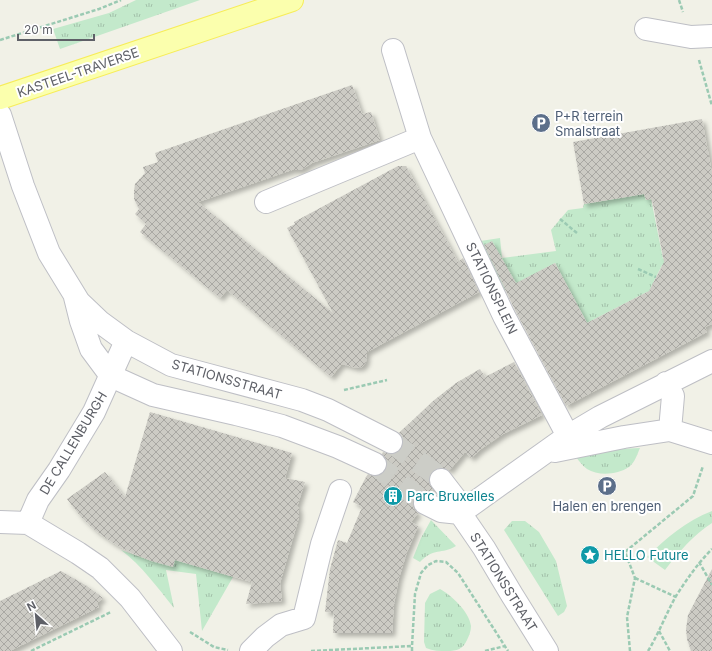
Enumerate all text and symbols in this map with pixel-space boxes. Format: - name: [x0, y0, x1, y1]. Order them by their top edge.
- scale bar: [18, 16, 94, 42]
- text: 20 m: [24, 22, 53, 37]
- street label: KASTEEL-TRAVERSE: [15, 44, 141, 100]
- place label: P+R terrein Smalstraat: [555, 108, 623, 139]
- parking icon: P+R terrein Smalstraat: [530, 112, 552, 134]
- street label: STATIONSPLEIN: [463, 239, 521, 337]
- street label: STATIONSSTRAAT: [170, 356, 284, 402]
- street label: DE CALLENBURGH: [36, 389, 110, 497]
- parking icon: Halen en brengen: [596, 475, 618, 497]
- building icon: Parc Bruxelles: [382, 485, 404, 507]
- place label: Parc Bruxelles: [407, 488, 495, 504]
- place label: Halen en brengen: [552, 498, 662, 514]
- street label: STATIONSSTRAAT: [467, 529, 541, 635]
- place icon: HELLO Future: [579, 544, 601, 566]
- place label: HELLO Future: [604, 547, 689, 563]
- north arrow: [16, 595, 56, 635]
- text: N: [25, 598, 38, 614]

